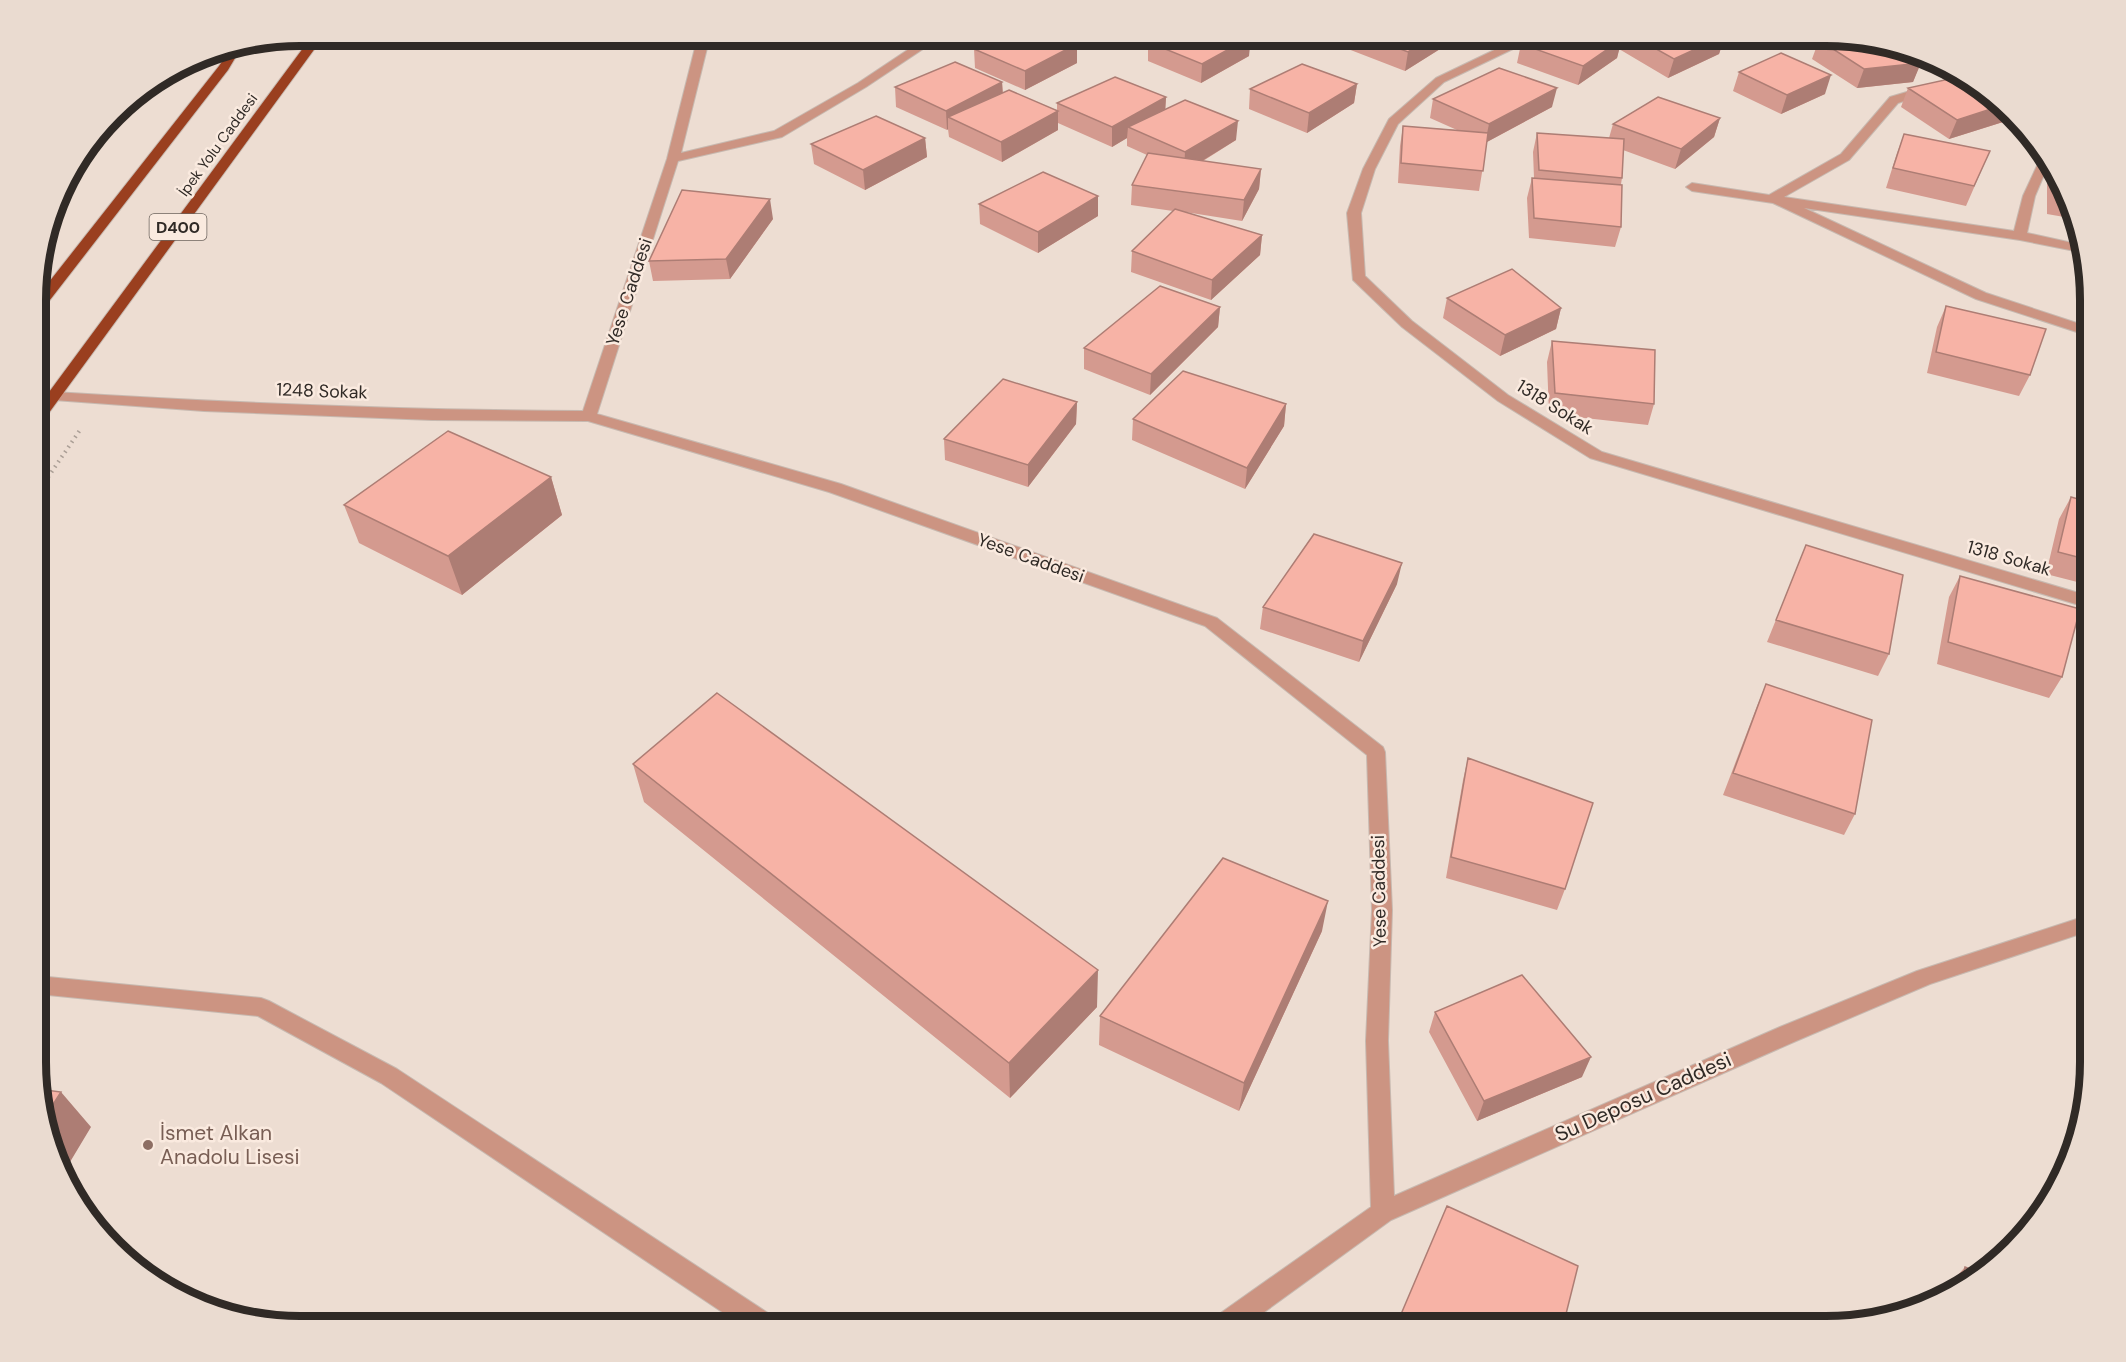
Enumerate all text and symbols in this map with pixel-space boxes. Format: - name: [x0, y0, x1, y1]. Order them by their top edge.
- street label: İpek Yolu Caddesi: [174, 90, 262, 200]
- road number: D400: [150, 214, 207, 240]
- street label: Yese Caddesi: [600, 235, 658, 349]
- street label: 1318 Sokak: [1512, 374, 1598, 440]
- street label: 1248 Sokak: [276, 377, 368, 405]
- street label: Yese Caddesi: [974, 528, 1088, 588]
- street label: 1318 Sokak: [1964, 535, 2054, 581]
- street label: Yese Caddesi: [1366, 835, 1392, 947]
- street label: Su Deposu Caddesi: [1550, 1046, 1736, 1148]
- place label: İsmet Alkan Anadolu Lisesi: [160, 1119, 300, 1171]
- marker: İsmet Alkan Anadolu Lisesi: [141, 1138, 155, 1152]

